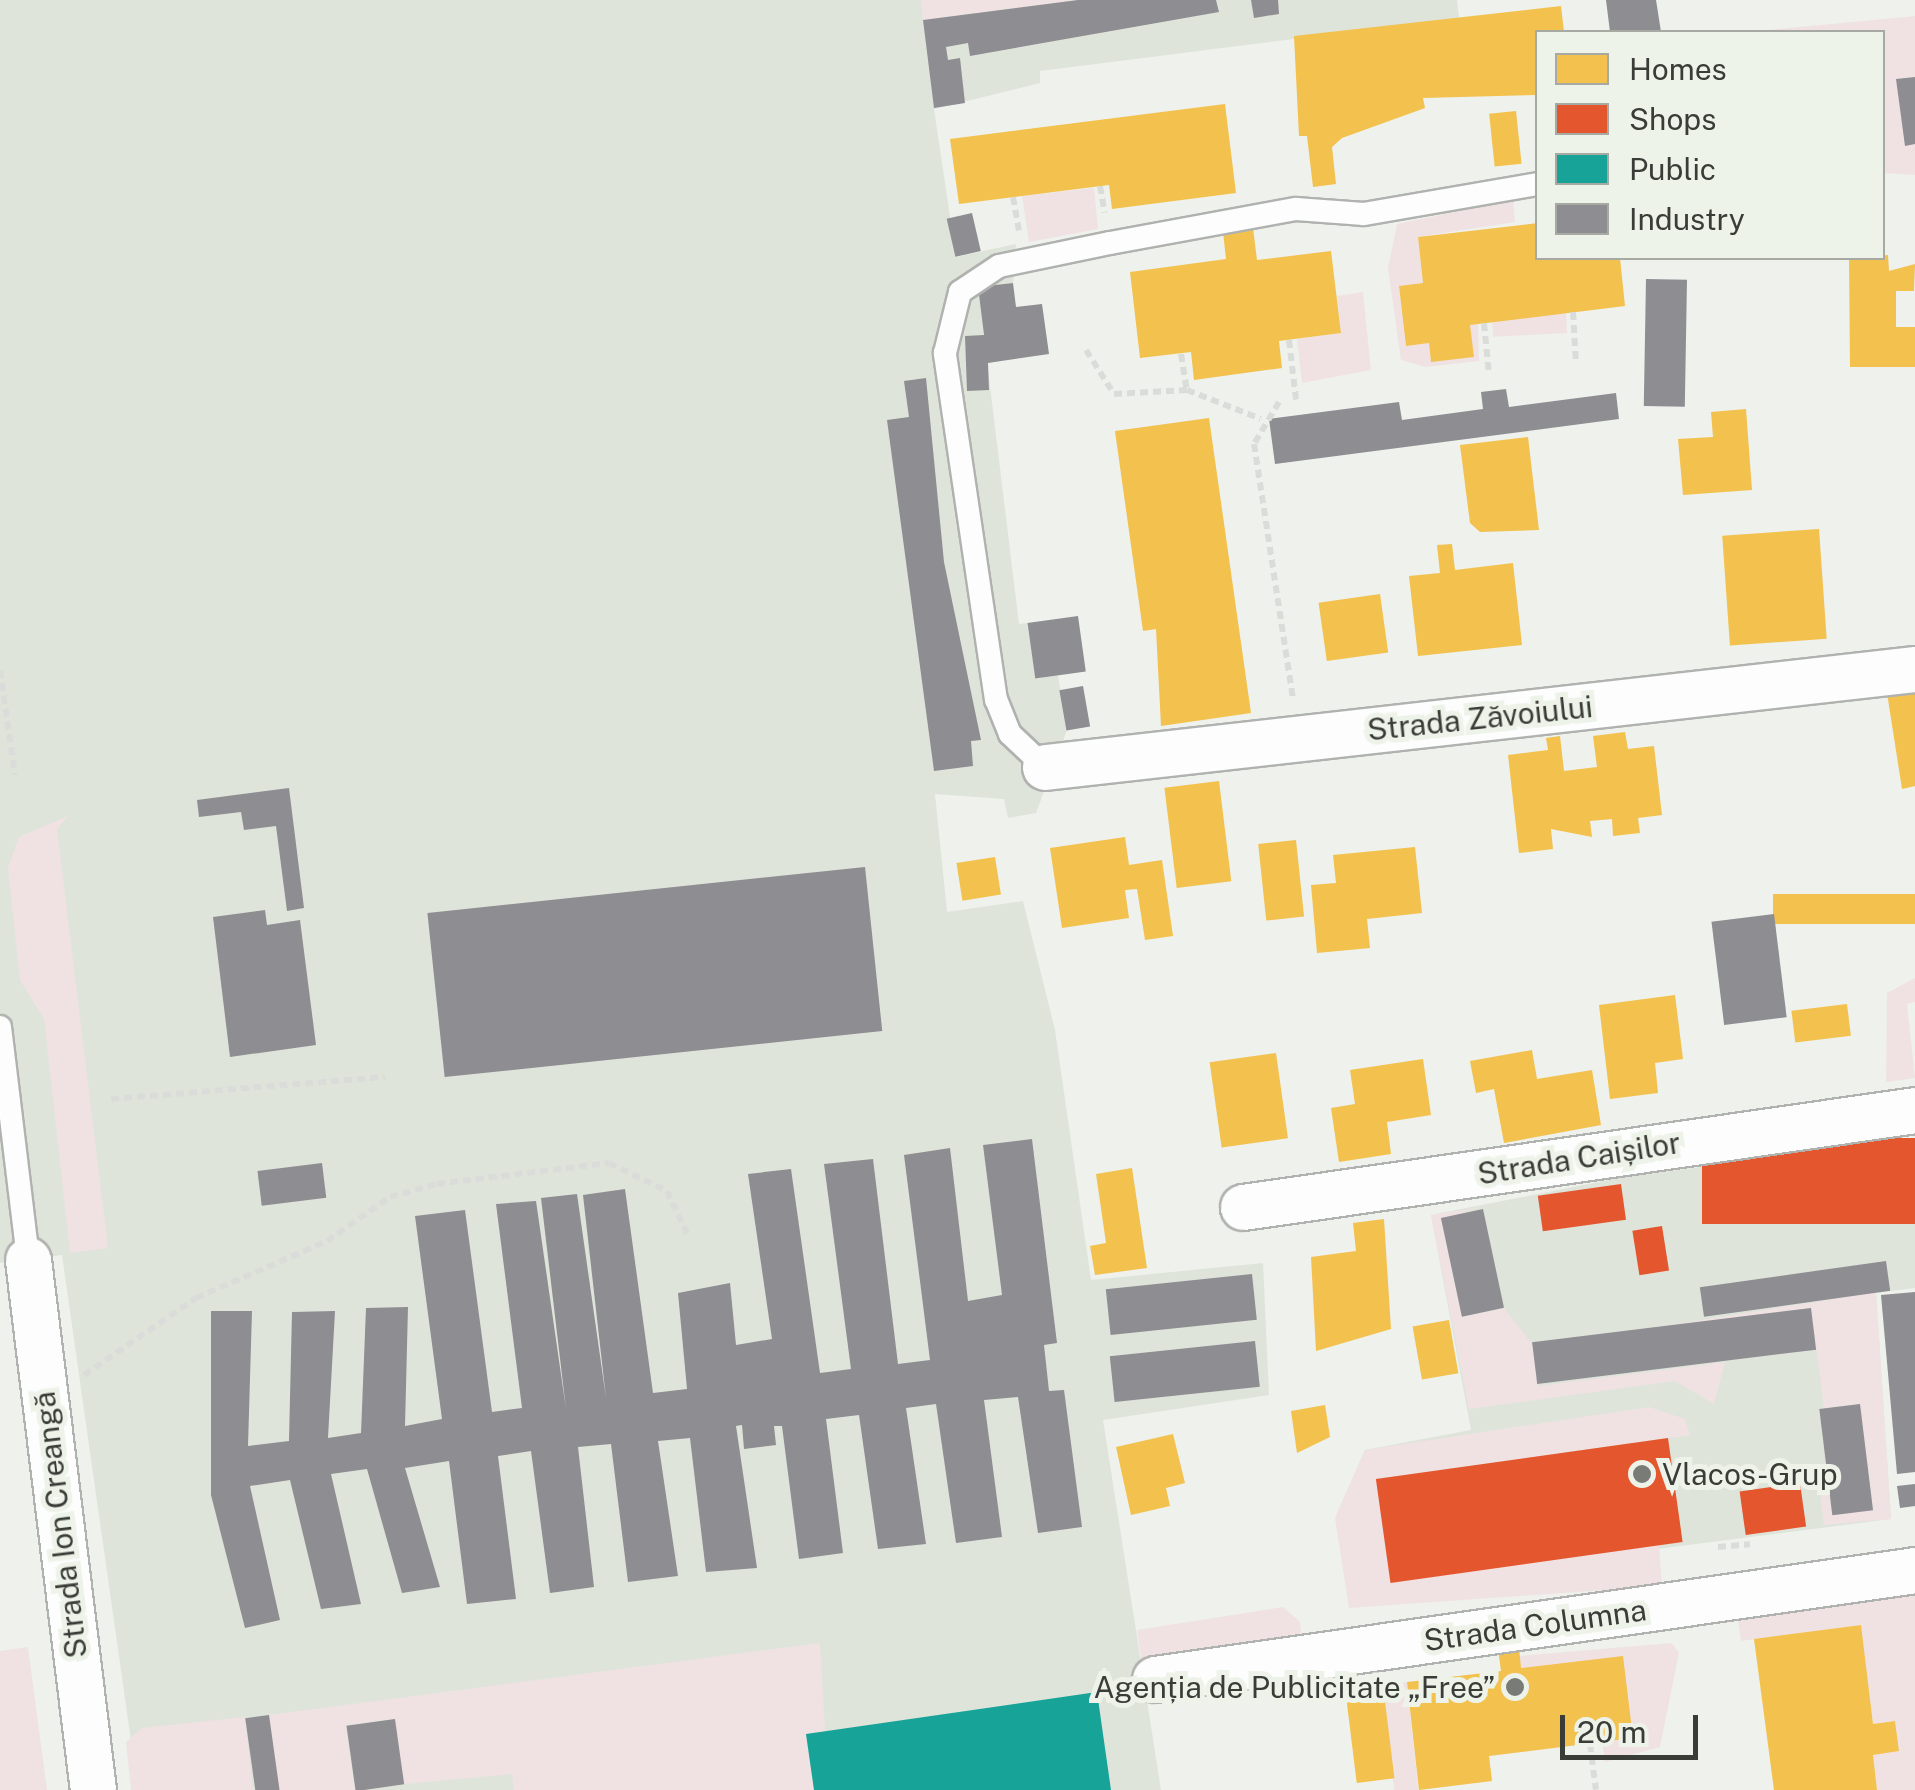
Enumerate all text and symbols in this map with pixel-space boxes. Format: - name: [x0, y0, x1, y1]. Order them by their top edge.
- legend: [1535, 30, 1885, 260]
- text: Homes: [1629, 51, 1727, 87]
- text: Shops: [1629, 101, 1716, 137]
- text: Public: [1629, 151, 1716, 187]
- text: Industry: [1629, 201, 1745, 237]
- street label: Strada Zăvoiului: [1365, 688, 1595, 748]
- street label: Strada Caișilor: [1475, 1124, 1683, 1192]
- street label: Strada Ion Creangă: [26, 1390, 94, 1660]
- place label: Vlacos-Grup: [1662, 1456, 1838, 1492]
- marker: Vlacos-Grup: [1631, 1463, 1653, 1485]
- street label: Strada Columna: [1421, 1592, 1649, 1658]
- place label: Agenția de Publicitate „Free”: [1093, 1669, 1495, 1705]
- marker: Agenția de Publicitate „Free”: [1504, 1676, 1526, 1698]
- scale bar: [1565, 1695, 1702, 1757]
- text: 20 m: [1577, 1714, 1646, 1750]

